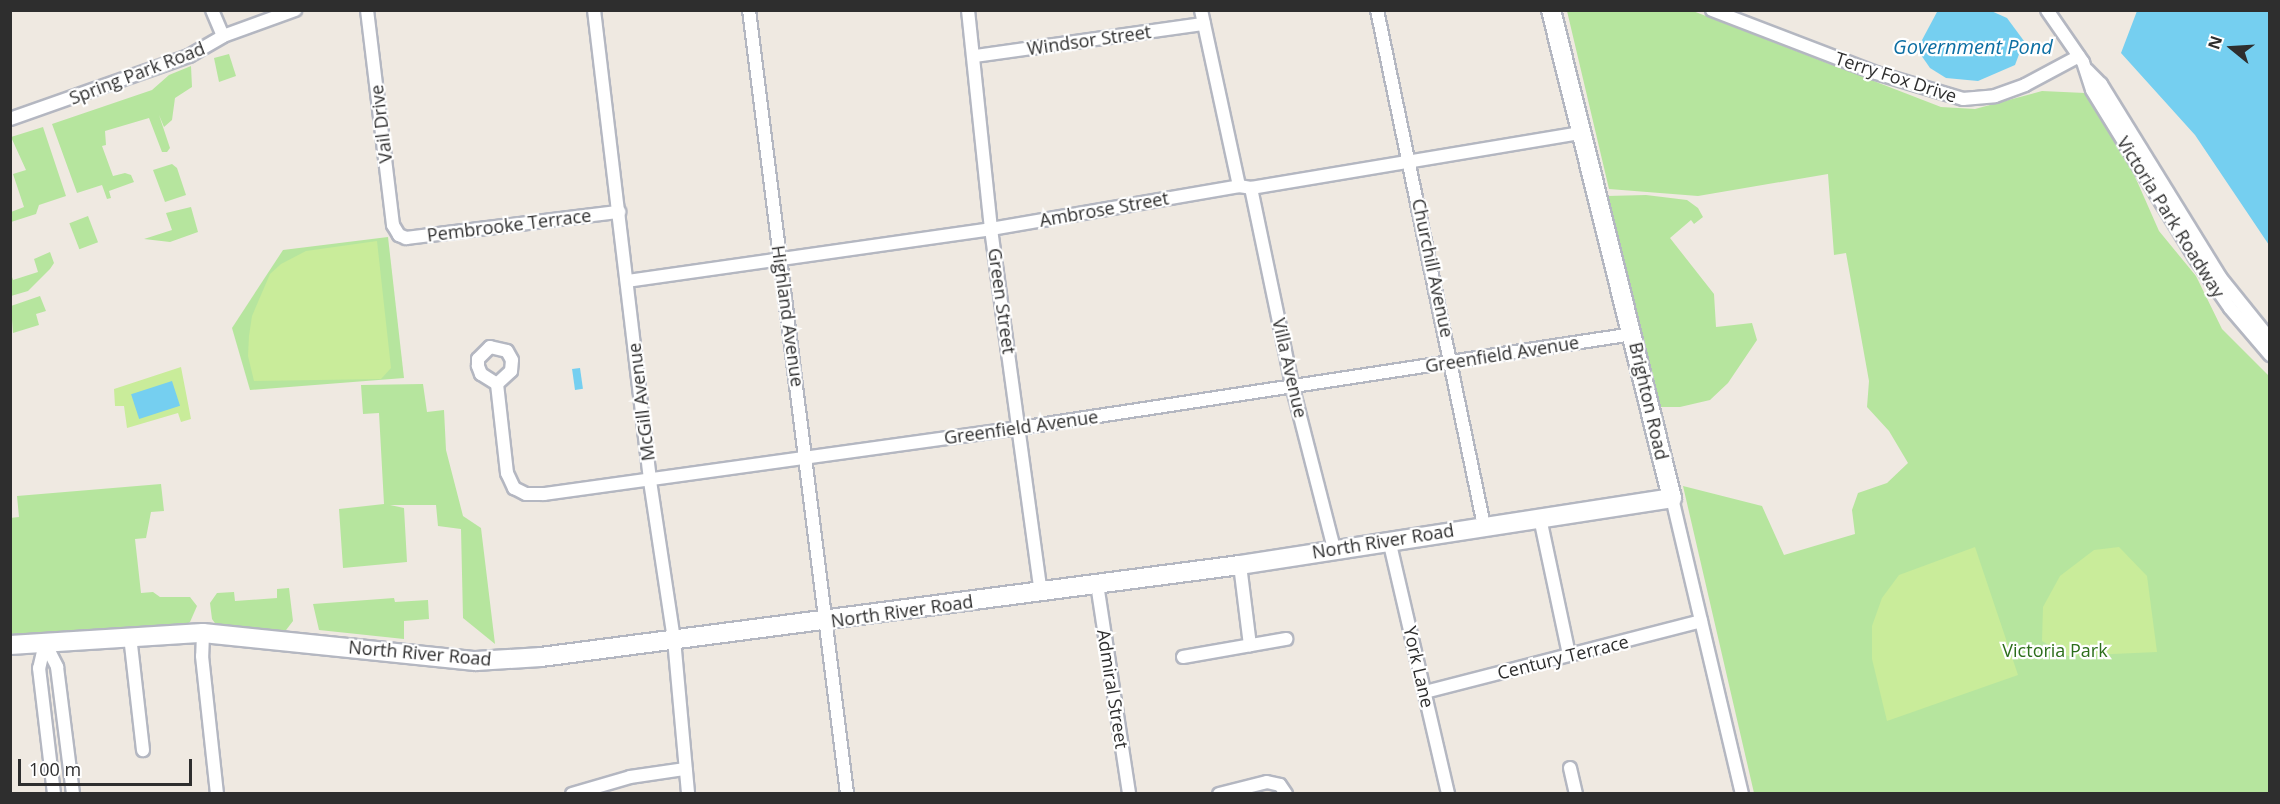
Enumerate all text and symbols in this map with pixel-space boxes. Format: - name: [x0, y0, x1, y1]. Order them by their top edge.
- north arrow: [2202, 18, 2262, 78]
- street label: Windsor Street: [1026, 21, 1152, 59]
- text: N: [2202, 33, 2227, 52]
- water label: Government Pond: [1893, 34, 2053, 58]
- street label: Spring Park Road: [66, 37, 208, 109]
- street label: Terry Fox Drive: [1832, 47, 1960, 107]
- street label: Vail Drive: [365, 84, 397, 164]
- street label: Victoria Park Roadway: [2113, 132, 2229, 302]
- street label: Ambrose Street: [1038, 187, 1170, 231]
- street label: Churchill Avenue: [1408, 197, 1458, 339]
- street label: Pembrooke Terrace: [426, 204, 592, 246]
- street label: Highland Avenue: [767, 244, 809, 388]
- street label: Green Street: [984, 247, 1020, 355]
- street label: Villa Avenue: [1268, 316, 1312, 420]
- street label: Greenfield Avenue: [1424, 331, 1580, 377]
- street label: Brighton Road: [1625, 340, 1673, 462]
- street label: McGill Avenue: [623, 342, 659, 462]
- street label: Greenfield Avenue: [943, 405, 1099, 449]
- street label: North River Road: [1310, 519, 1456, 563]
- street label: North River Road: [829, 590, 975, 632]
- street label: York Lane: [1399, 624, 1439, 710]
- street label: Admiral Street: [1093, 628, 1133, 750]
- street label: Century Terrace: [1495, 630, 1631, 684]
- street label: North River Road: [348, 636, 492, 670]
- park label: Victoria Park: [2002, 639, 2108, 661]
- scale bar: [21, 747, 195, 785]
- text: 100 m: [29, 757, 81, 781]

